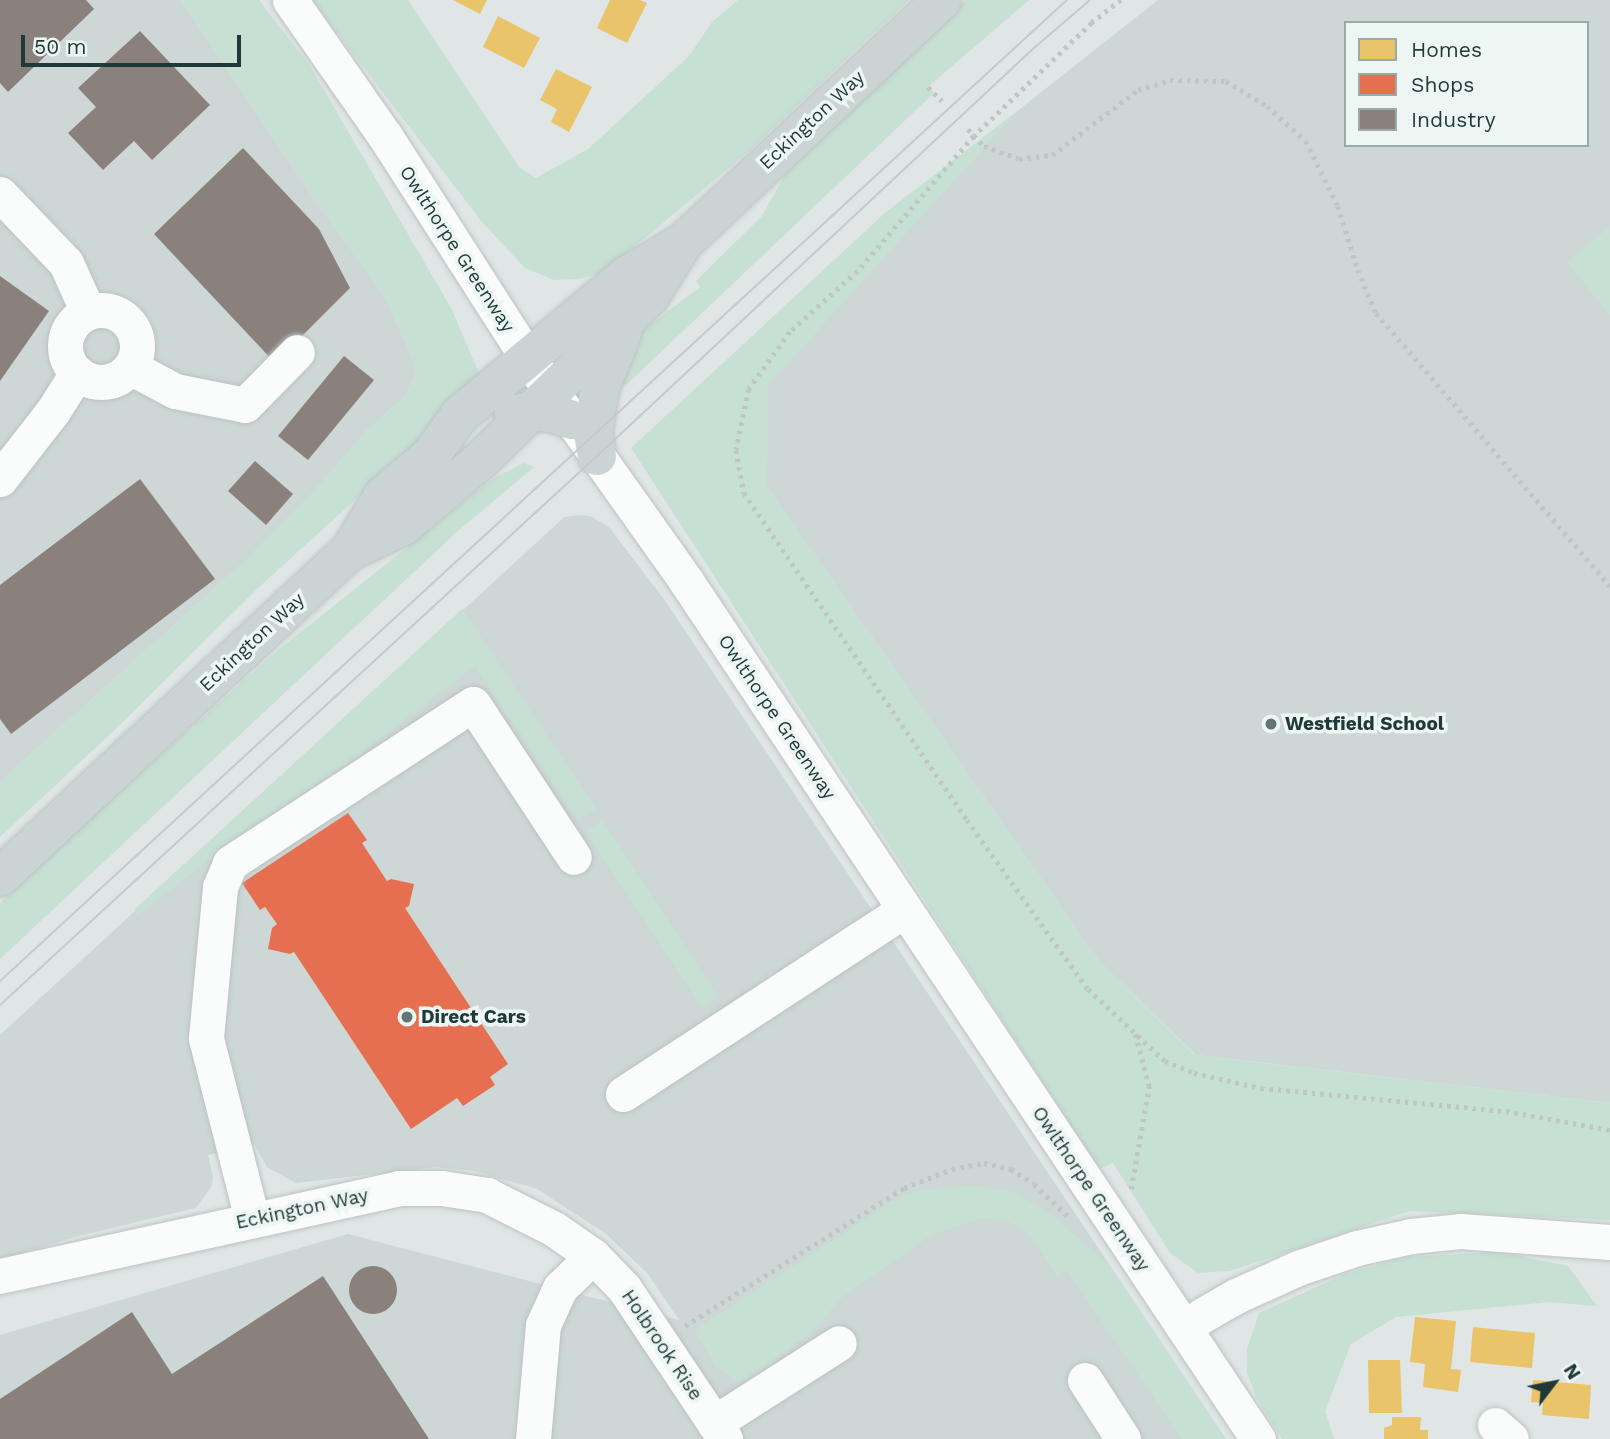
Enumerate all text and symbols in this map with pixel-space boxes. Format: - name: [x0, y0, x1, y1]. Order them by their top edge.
- scale bar: [24, 21, 245, 65]
- legend: [1344, 21, 1589, 147]
- text: 50 m: [34, 34, 86, 59]
- text: Homes: [1411, 37, 1482, 62]
- street label: Eckington Way: [755, 66, 869, 174]
- text: Shops: [1411, 72, 1474, 97]
- text: Industry: [1411, 107, 1496, 132]
- street label: Owlthorpe Greenway: [395, 161, 519, 337]
- street label: Eckington Way: [195, 588, 309, 696]
- street label: Owlthorpe Greenway: [713, 630, 841, 804]
- place label: Westfield School: [1285, 713, 1444, 735]
- marker: Westfield School: [1263, 716, 1279, 732]
- place label: Direct Cars: [421, 1006, 526, 1028]
- marker: Direct Cars: [399, 1009, 415, 1025]
- street label: Owlthorpe Greenway: [1027, 1102, 1155, 1276]
- street label: Eckington Way: [234, 1184, 370, 1234]
- street label: Holbrook Rise: [616, 1285, 708, 1405]
- north arrow: [1519, 1348, 1589, 1418]
- text: N: [1559, 1360, 1586, 1384]

